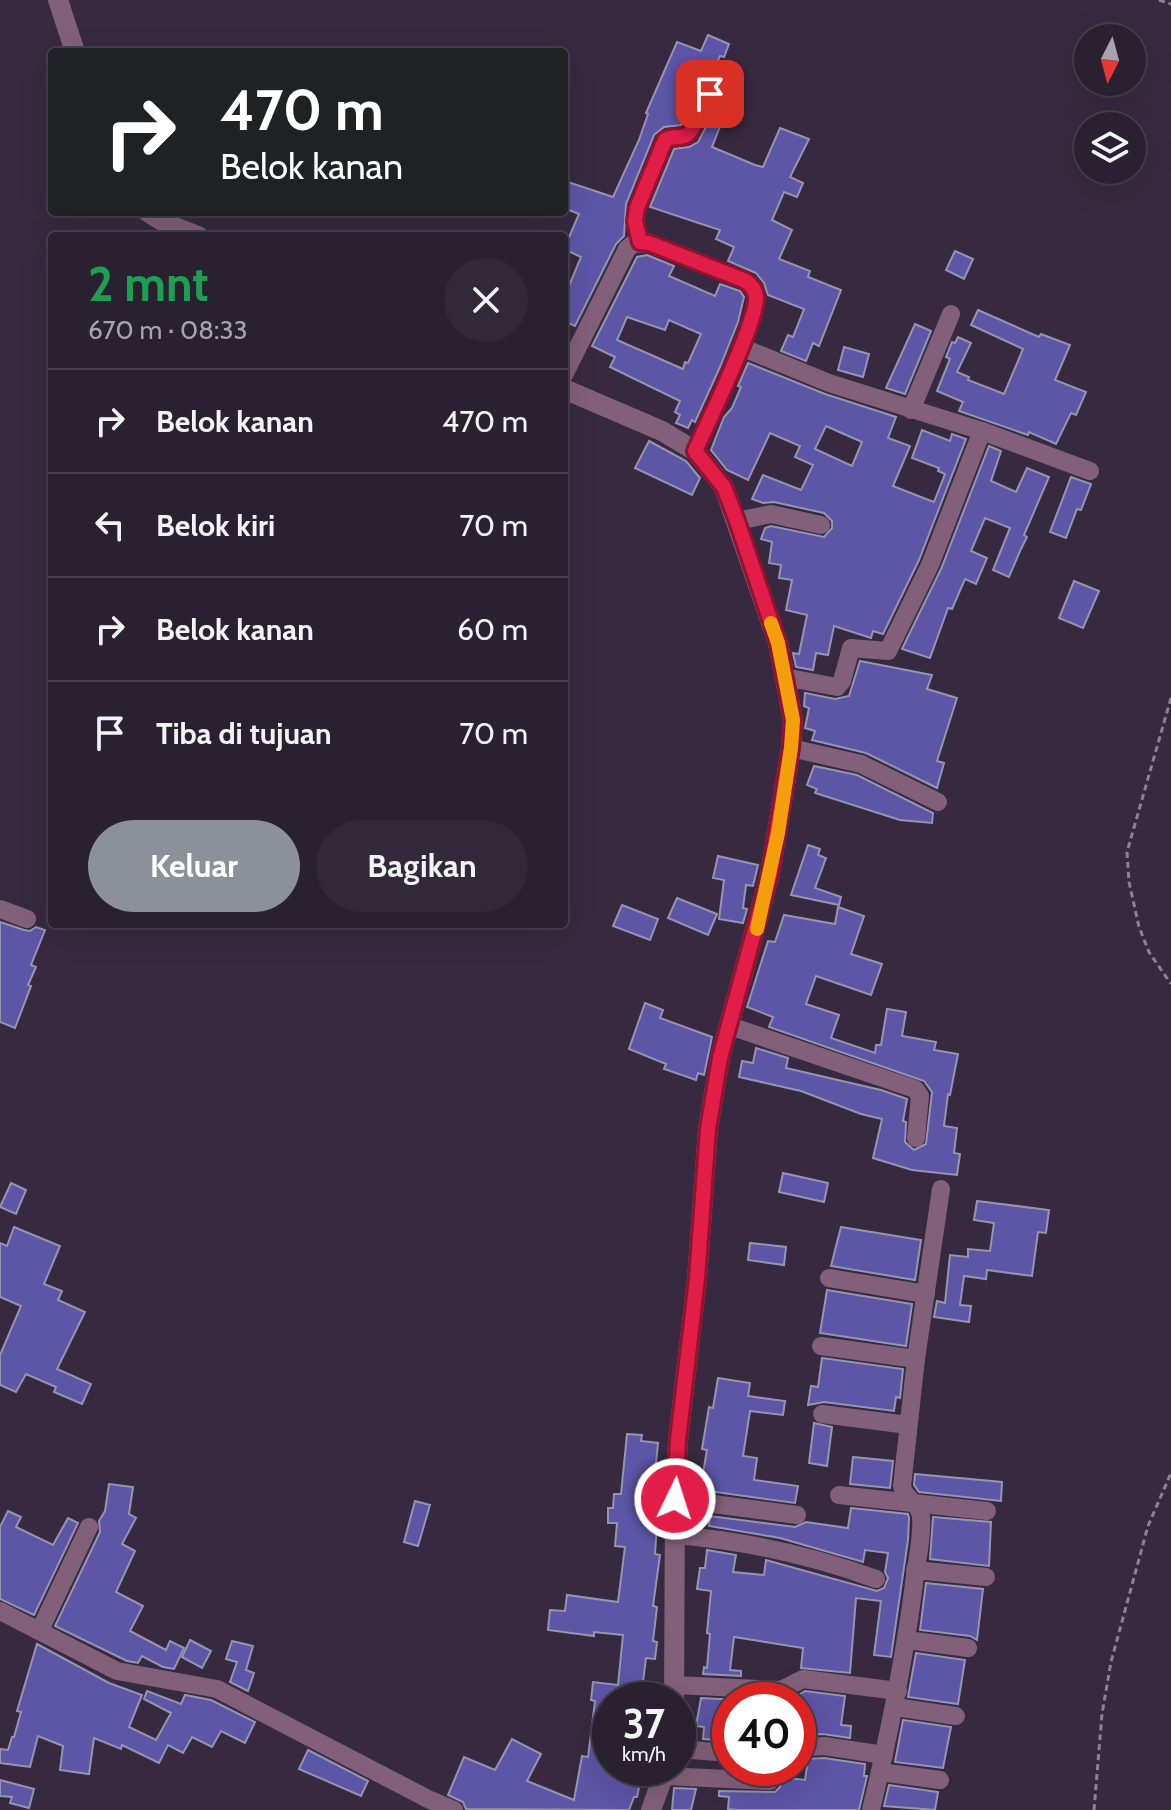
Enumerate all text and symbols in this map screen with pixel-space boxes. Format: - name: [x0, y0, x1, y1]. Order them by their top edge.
- north arrow: [1074, 24, 1146, 96]
- map controls: [1074, 24, 1146, 184]
- pin: [676, 60, 744, 128]
- icon: arrive: [688, 72, 732, 116]
- text: 470 m: [220, 76, 384, 144]
- icon: right: [88, 80, 192, 184]
- button: layers: [1074, 112, 1146, 184]
- text: Belok kanan: [220, 144, 403, 188]
- text: 2 mnt: [88, 255, 209, 313]
- button: close: [444, 258, 528, 342]
- text: 670 m · 08:33: [88, 314, 248, 346]
- icon: right: [88, 399, 132, 443]
- text: Belok kanan: [156, 403, 314, 440]
- text: 470 m: [442, 403, 528, 440]
- icon: left: [88, 503, 132, 547]
- text: Belok kiri: [156, 507, 275, 544]
- text: 70 m: [459, 507, 528, 544]
- icon: right: [88, 607, 132, 651]
- text: Belok kanan: [156, 611, 314, 648]
- text: 60 m: [457, 611, 528, 648]
- icon: arrive: [88, 711, 132, 755]
- text: Tiba di tujuan: [156, 715, 332, 752]
- text: 70 m: [459, 715, 528, 752]
- button: Keluar: [88, 820, 300, 912]
- button: Bagikan: [316, 820, 528, 912]
- position arrow: [633, 1457, 717, 1541]
- speed limit sign: 40: [712, 1682, 816, 1786]
- text: 37: [623, 1699, 665, 1748]
- text: km/h: [622, 1742, 666, 1766]

